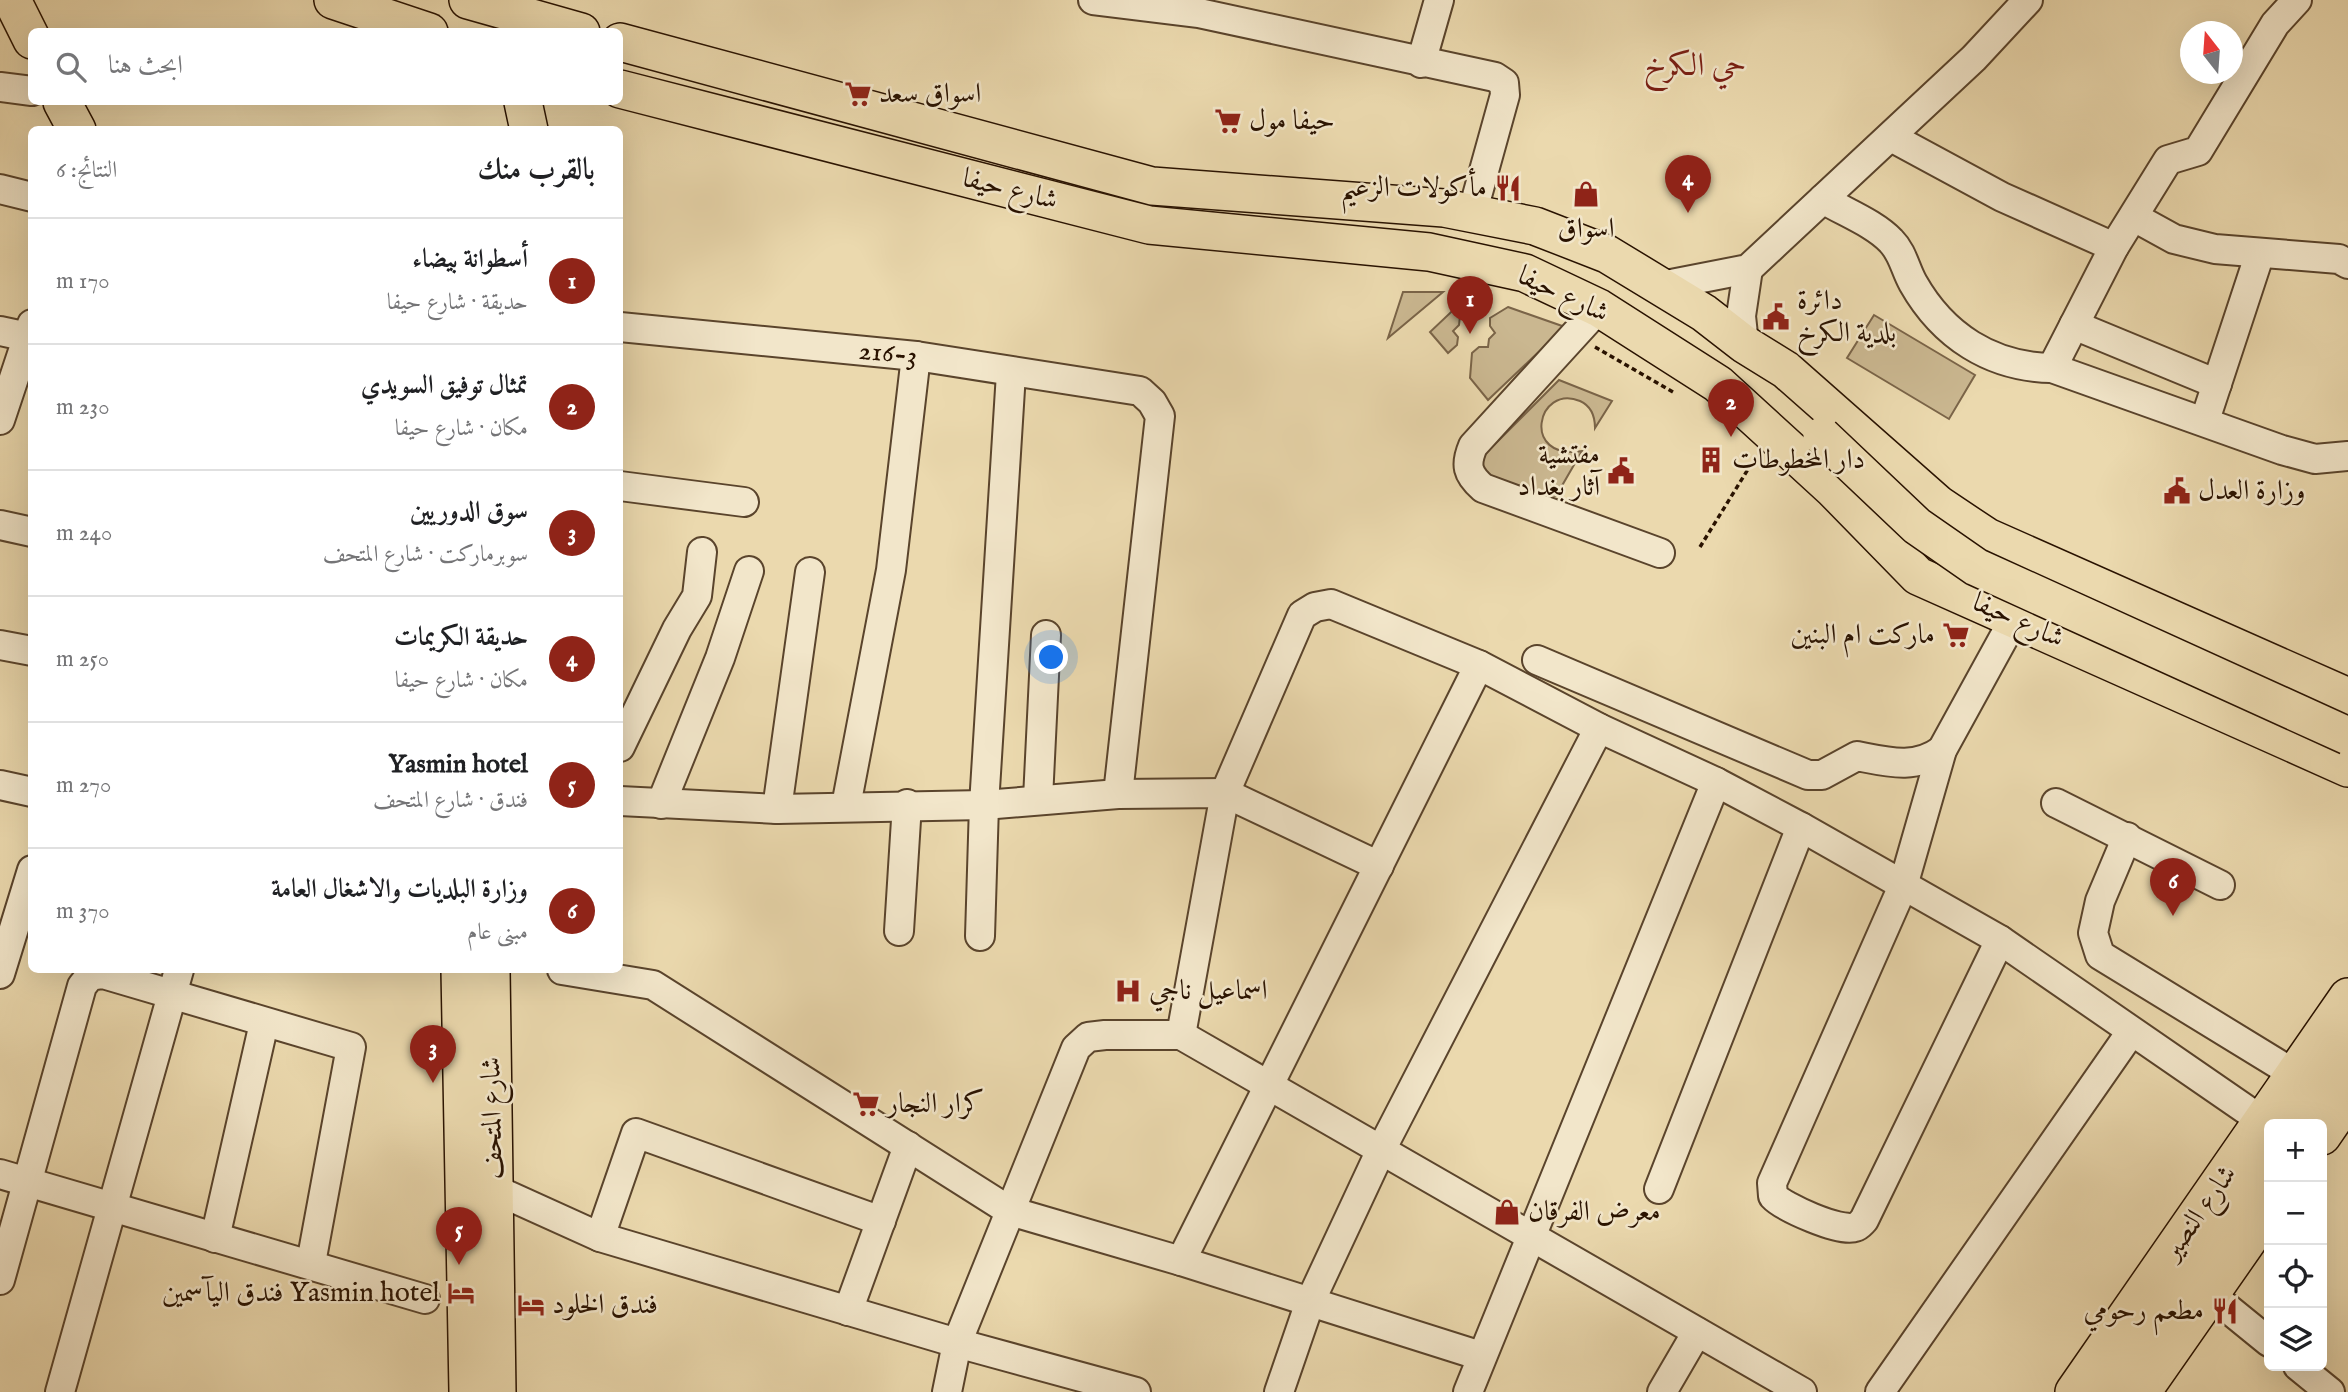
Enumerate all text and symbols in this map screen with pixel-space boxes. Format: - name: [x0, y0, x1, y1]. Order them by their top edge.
- north arrow: [2180, 21, 2243, 84]
- search box: [28, 28, 623, 105]
- district label: حي الكرخ: [1644, 46, 1746, 92]
- icon: search: [52, 48, 90, 86]
- text: ابحث هنا: [108, 49, 183, 82]
- place label: اسواق سعد: [879, 77, 981, 112]
- supermarket icon: اسواق سعد: [843, 79, 873, 109]
- place label: حيفا مول: [1249, 104, 1335, 139]
- supermarket icon: حيفا مول: [1213, 106, 1243, 136]
- text: بالقرب منك: [478, 152, 595, 190]
- pin: 4: [1665, 155, 1711, 213]
- text: النتائج: 6: [56, 156, 117, 185]
- street label: شارع حيفا: [958, 161, 1061, 223]
- place label: مأكولات الزعيم: [1341, 167, 1487, 214]
- restaurant icon: مأكولات الزعيم: [1493, 173, 1523, 203]
- shop icon: اسواق: [1571, 179, 1601, 209]
- place label: اسواق: [1558, 212, 1614, 247]
- text: أسطوانة بيضاء: [412, 243, 528, 276]
- street label: شارع حيفا: [1510, 259, 1614, 335]
- text: 170 m: [56, 267, 109, 296]
- text: 1: [568, 267, 576, 296]
- pin: 1: [1447, 276, 1493, 334]
- place label: دائرة بلدية الكرخ: [1797, 284, 1896, 357]
- text: حديقة · شارع حيفا: [387, 288, 528, 317]
- public building icon: دائرة بلدية الكرخ: [1761, 302, 1791, 332]
- street label: 216-3: [857, 334, 919, 374]
- text: تمثال توفيق السويدي: [361, 369, 528, 402]
- pin: 2: [1708, 379, 1754, 437]
- text: 230 m: [56, 393, 110, 422]
- text: 2: [567, 393, 577, 422]
- text: مكان · شارع حيفا: [395, 414, 528, 443]
- place label: مفتشية آثار بغداد: [1517, 438, 1603, 505]
- place label: دار المخطوطات: [1732, 443, 1865, 478]
- building icon: دار المخطوطات: [1696, 445, 1726, 475]
- public building icon: مفتشية آثار بغداد: [1606, 456, 1636, 486]
- place label: وزارة العدل: [2198, 474, 2305, 509]
- public building icon: وزارة العدل: [2162, 476, 2192, 506]
- text: سوق الدوريين: [410, 495, 528, 528]
- text: 240 m: [56, 519, 112, 548]
- text: 3: [568, 519, 576, 548]
- text: سوبرماركت · شارع المتحف: [323, 540, 528, 569]
- street label: شارع حيفا: [1965, 585, 2069, 660]
- place label: ماركت ام البنين: [1791, 618, 1935, 658]
- supermarket icon: ماركت ام البنين: [1941, 620, 1971, 650]
- text: حديقة الكريمات: [394, 621, 528, 654]
- your location: [1034, 640, 1068, 674]
- text: 250 m: [56, 645, 109, 674]
- text: 4: [566, 645, 578, 674]
- text: مكان · شارع حيفا: [395, 666, 528, 695]
- text: Yasmin hotel: [388, 748, 528, 781]
- text: 270 m: [56, 771, 111, 800]
- text: 5: [568, 771, 576, 800]
- text: فندق · شارع المتحف: [373, 786, 528, 815]
- pin: 6: [2150, 858, 2196, 916]
- text: وزارة البلديات والاشغال العامة: [271, 873, 528, 906]
- text: 370 m: [56, 897, 109, 926]
- text: 6: [567, 897, 577, 926]
- text: مبنى عام: [467, 918, 528, 947]
- place label: اسماعيل ناجي: [1149, 974, 1268, 1012]
- hospital icon: اسماعيل ناجي: [1113, 976, 1143, 1006]
- pin: 3: [410, 1025, 456, 1083]
- street label: شارع المتحف: [474, 1056, 516, 1180]
- place label: كرار النجار: [884, 1087, 984, 1122]
- supermarket icon: كرار النجار: [851, 1089, 881, 1119]
- map controls: [2264, 1119, 2327, 1371]
- button: +: [2264, 1119, 2327, 1182]
- street label: شارع النصیر: [2153, 1159, 2249, 1272]
- button: −: [2264, 1182, 2327, 1245]
- place label: معرض الفرقان: [1528, 1195, 1661, 1230]
- shop icon: معرض الفرقان: [1492, 1197, 1522, 1227]
- pin: 5: [436, 1207, 482, 1265]
- button: locate: [2264, 1245, 2327, 1308]
- place label: فندق اليآسمين Yasmin hotel: [162, 1275, 440, 1311]
- hotel icon: فندق اليآسمين Yasmin hotel: [446, 1278, 476, 1308]
- place label: فندق الخلود: [552, 1288, 658, 1323]
- hotel icon: فندق الخلود: [516, 1290, 546, 1320]
- place label: مطعم رحومي: [2083, 1294, 2204, 1336]
- restaurant icon: مطعم رحومي: [2210, 1296, 2240, 1326]
- button: layers: [2264, 1308, 2327, 1371]

